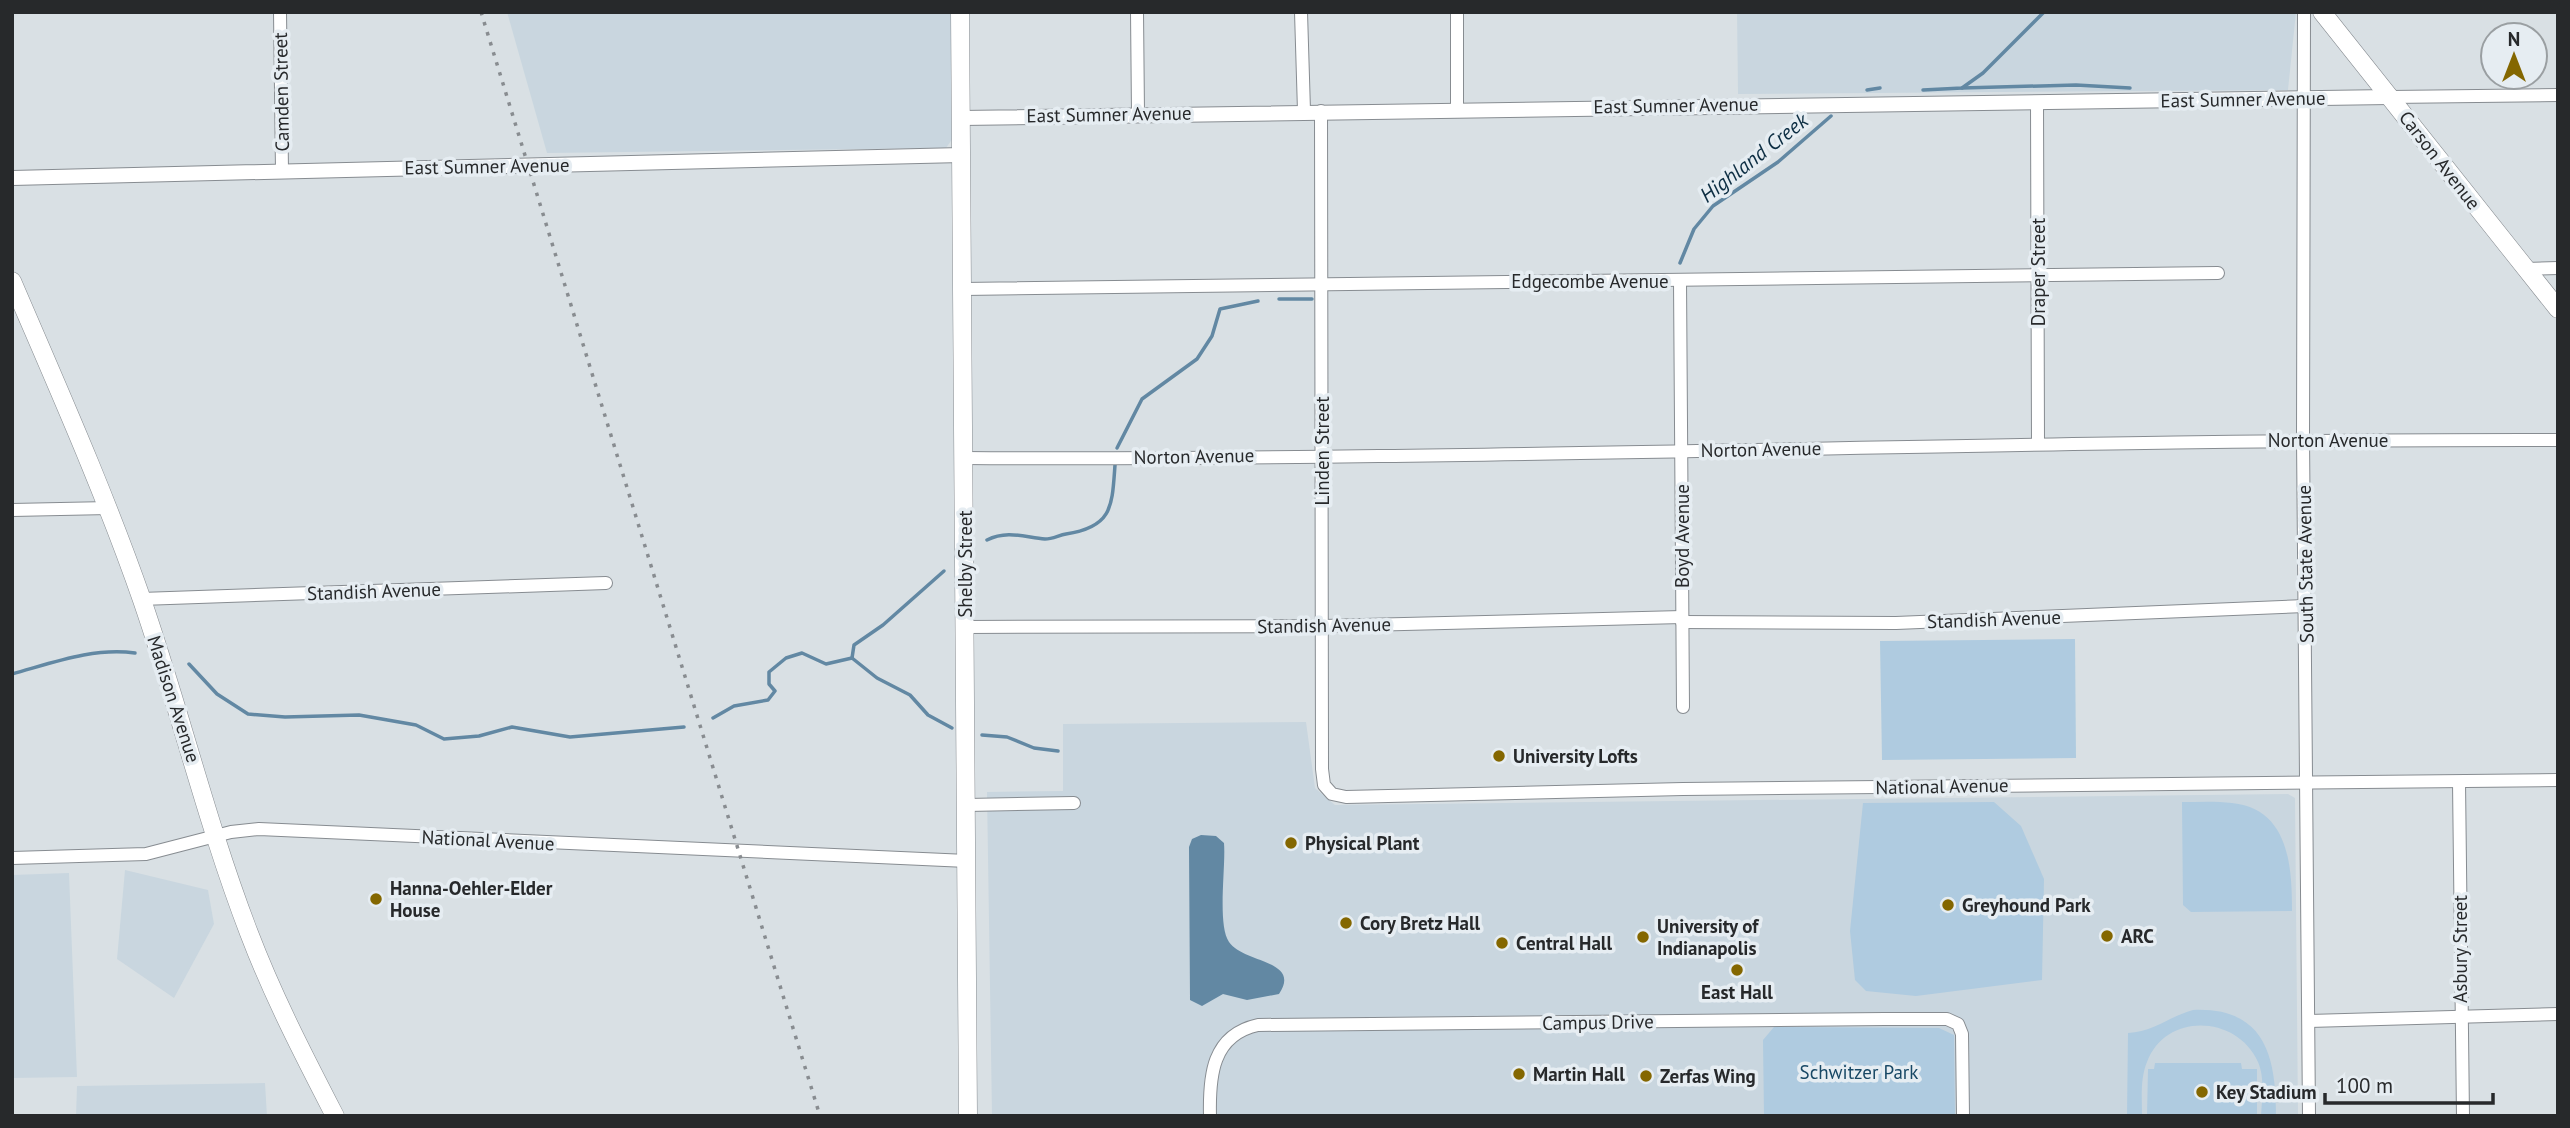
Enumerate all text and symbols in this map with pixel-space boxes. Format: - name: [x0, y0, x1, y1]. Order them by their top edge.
- north arrow: [2479, 21, 2549, 91]
- text: N: [2508, 27, 2520, 51]
- street label: Camden Street: [268, 32, 294, 152]
- street label: East Sumner Avenue: [2160, 86, 2326, 112]
- street label: East Sumner Avenue: [1593, 92, 1759, 118]
- street label: East Sumner Avenue: [1026, 101, 1192, 127]
- water label: Highland Creek: [1694, 106, 1815, 208]
- street label: Carson Avenue: [2394, 106, 2486, 214]
- street label: East Sumner Avenue: [404, 153, 570, 179]
- street label: Draper Street: [2026, 217, 2050, 326]
- street label: Edgecombe Avenue: [1511, 269, 1669, 293]
- street label: Linden Street: [1310, 396, 1334, 506]
- street label: Norton Avenue: [2268, 428, 2388, 452]
- street label: Norton Avenue: [1700, 436, 1822, 462]
- street label: Norton Avenue: [1133, 443, 1255, 469]
- street label: Boyd Avenue: [1670, 484, 1694, 588]
- street label: South State Avenue: [2292, 485, 2318, 643]
- street label: Shelby Street: [953, 510, 977, 618]
- street label: Standish Avenue: [307, 577, 441, 605]
- street label: Standish Avenue: [1927, 605, 2061, 633]
- street label: Standish Avenue: [1257, 612, 1391, 638]
- street label: Madison Avenue: [142, 632, 206, 766]
- place label: University Lofts: [1513, 744, 1638, 768]
- marker: University Lofts: [1491, 748, 1507, 764]
- street label: National Avenue: [1875, 773, 2009, 799]
- street label: National Avenue: [421, 825, 555, 855]
- place label: Physical Plant: [1305, 831, 1420, 855]
- marker: Physical Plant: [1283, 835, 1299, 851]
- place label: Hanna-Oehler-Elder House: [390, 876, 553, 922]
- marker: Hanna-Oehler-Elder House: [368, 891, 384, 907]
- place label: Greyhound Park: [1962, 893, 2091, 917]
- street label: Asbury Street: [2448, 895, 2472, 1003]
- marker: Greyhound Park: [1940, 897, 1956, 913]
- place label: Cory Bretz Hall: [1360, 911, 1481, 935]
- place label: University of Indianapolis: [1657, 914, 1760, 960]
- marker: Cory Bretz Hall: [1338, 915, 1354, 931]
- place label: ARC: [2121, 924, 2154, 948]
- marker: ARC: [2099, 928, 2115, 944]
- marker: University of Indianapolis: [1635, 929, 1651, 945]
- place label: Central Hall: [1516, 931, 1612, 955]
- marker: Central Hall: [1494, 935, 1510, 951]
- marker: East Hall: [1729, 962, 1745, 978]
- place label: East Hall: [1701, 980, 1773, 1004]
- street label: Campus Drive: [1542, 1009, 1654, 1035]
- park label: Schwitzer Park: [1800, 1060, 1918, 1084]
- place label: Martin Hall: [1533, 1062, 1625, 1086]
- scale bar: [2325, 1062, 2493, 1106]
- place label: Zerfas Wing: [1660, 1064, 1756, 1088]
- marker: Martin Hall: [1511, 1066, 1527, 1082]
- marker: Zerfas Wing: [1638, 1068, 1654, 1084]
- text: 100 m: [2336, 1072, 2393, 1099]
- place label: Key Stadium: [2216, 1080, 2316, 1104]
- marker: Key Stadium: [2194, 1084, 2210, 1100]

